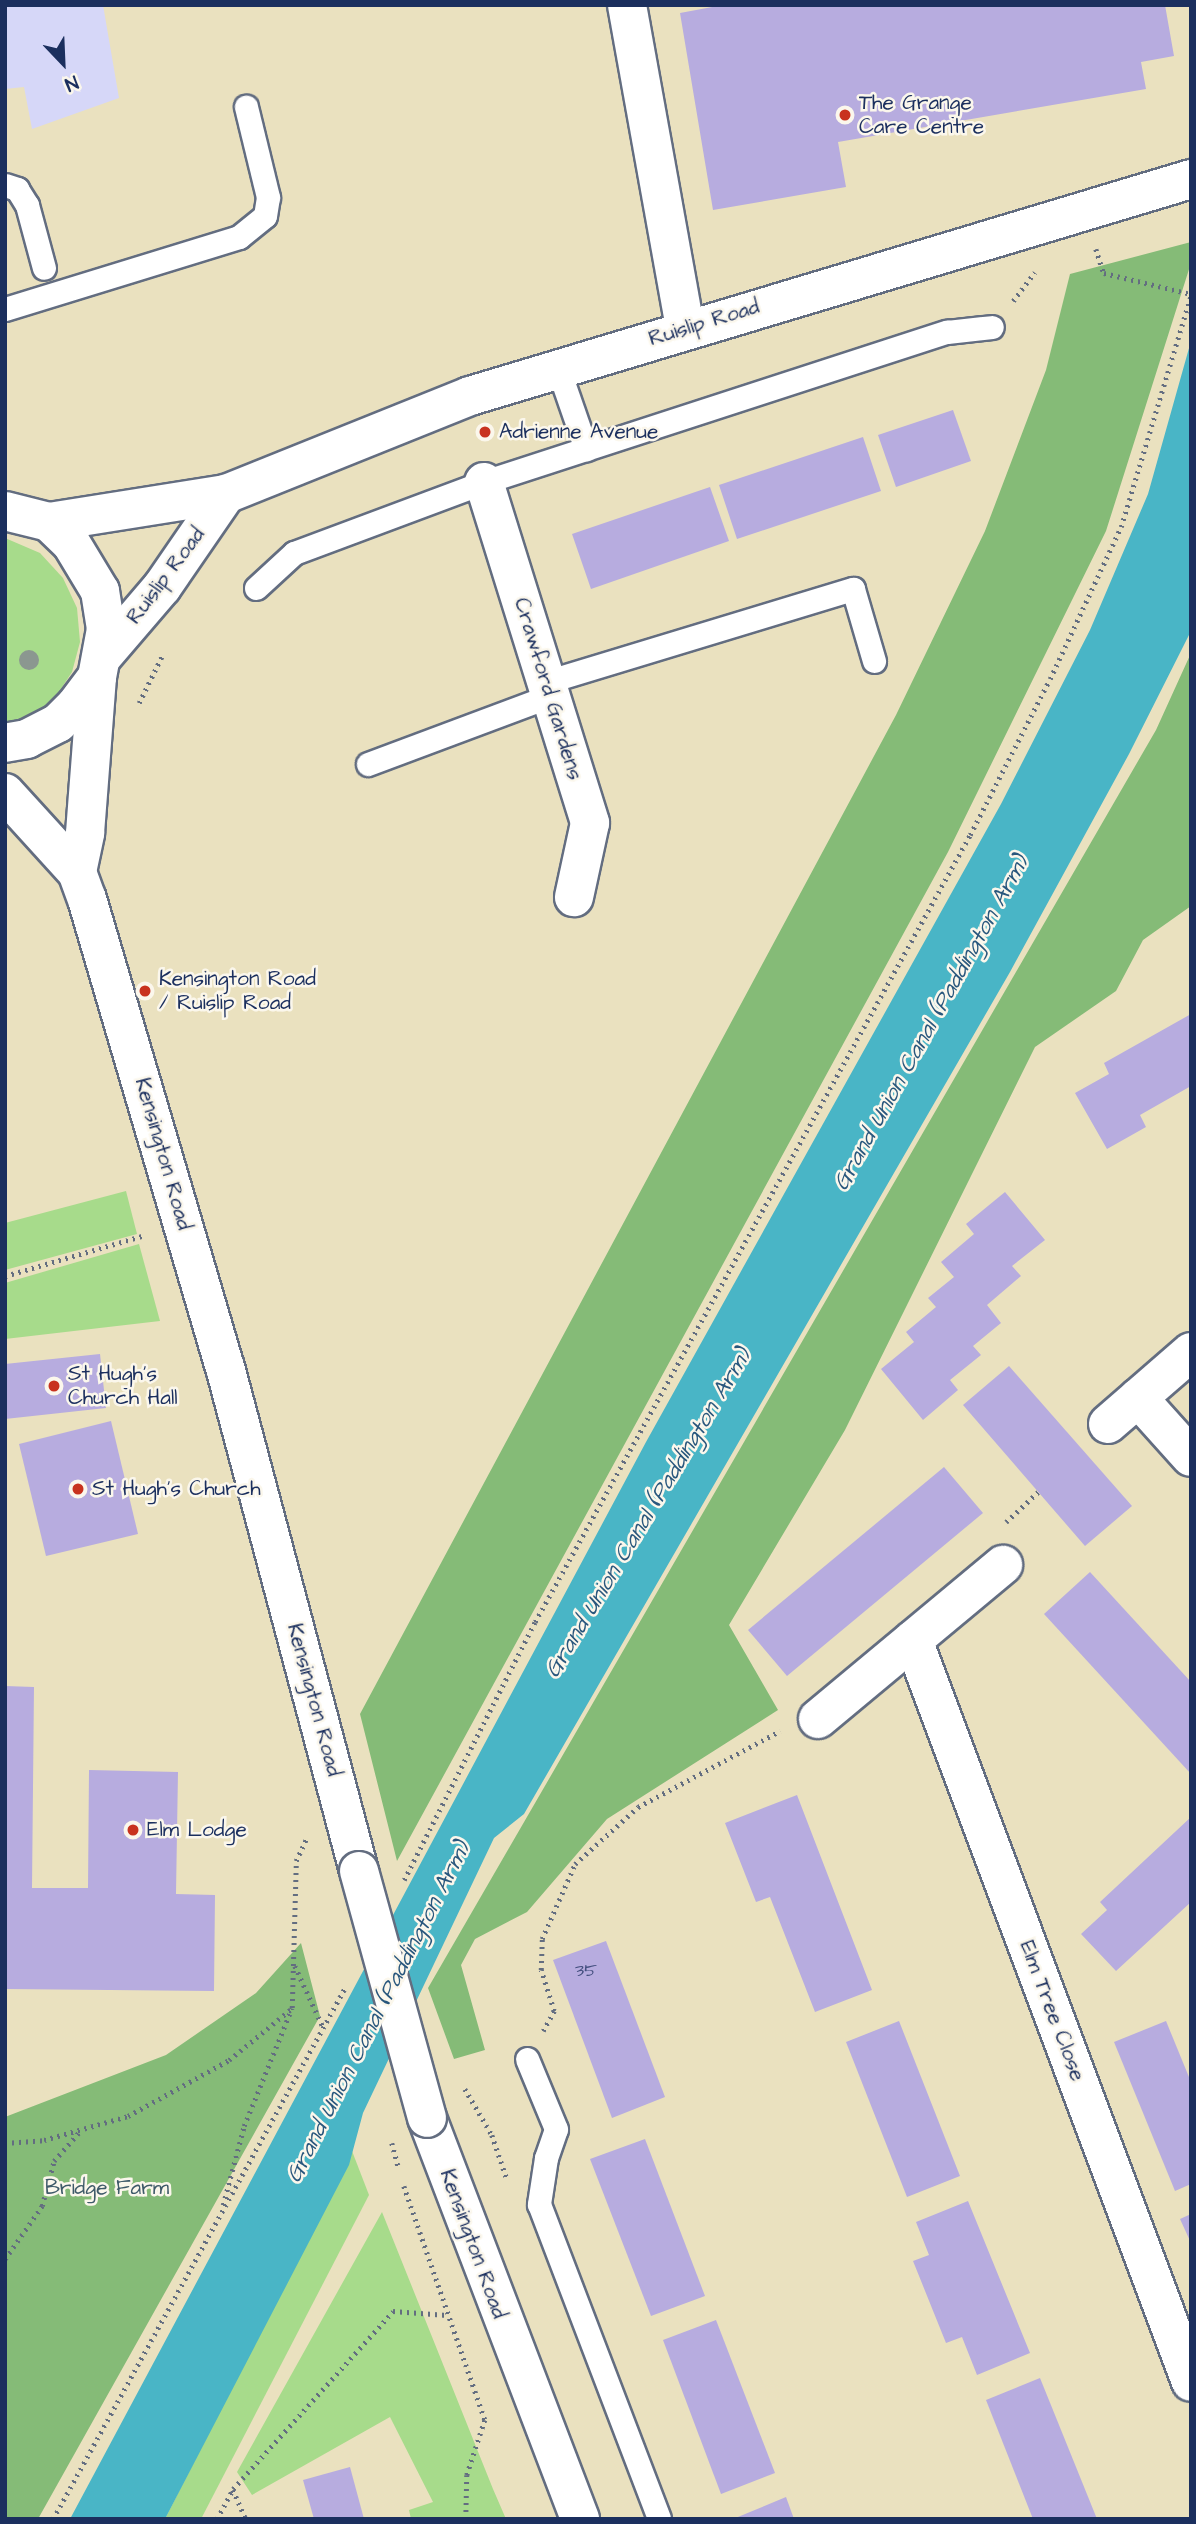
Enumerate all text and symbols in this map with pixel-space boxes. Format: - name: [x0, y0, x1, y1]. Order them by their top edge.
- north arrow: [28, 28, 98, 98]
- text: N: [61, 68, 82, 98]
- place label: The Grange Care Centre: [859, 90, 984, 140]
- marker: The Grange Care Centre: [837, 107, 853, 123]
- street label: Ruislip Road: [646, 294, 762, 352]
- place label: Adrienne Avenue: [499, 419, 658, 445]
- marker: Adrienne Avenue: [477, 424, 493, 440]
- street label: Ruislip Road: [122, 523, 210, 629]
- street label: Crawford Gardens: [508, 595, 588, 783]
- water label: Grand Union Canal (Paddington Arm): [827, 851, 1035, 1195]
- place label: Kensington Road / Ruislip Road: [159, 966, 316, 1016]
- marker: Kensington Road / Ruislip Road: [137, 983, 153, 999]
- street label: Kensington Road: [129, 1075, 197, 1233]
- water label: Grand Union Canal (Paddington Arm): [539, 1344, 757, 1682]
- place label: St Hugh's Church Hall: [68, 1361, 178, 1411]
- marker: St Hugh's Church Hall: [46, 1378, 62, 1394]
- place label: St Hugh's Church: [92, 1476, 261, 1502]
- marker: St Hugh's Church: [70, 1481, 86, 1497]
- street label: Kensington Road: [282, 1621, 346, 1779]
- place label: Elm Lodge: [147, 1817, 247, 1843]
- marker: Elm Lodge: [125, 1822, 141, 1838]
- water label: Grand Union Canal (Paddington Arm): [280, 1837, 476, 2187]
- street label: Elm Tree Close: [1014, 1937, 1090, 2085]
- house number: 35: [575, 1960, 597, 1982]
- street label: Kensington Road: [434, 2166, 512, 2322]
- park label: Bridge Farm: [45, 2175, 169, 2201]

